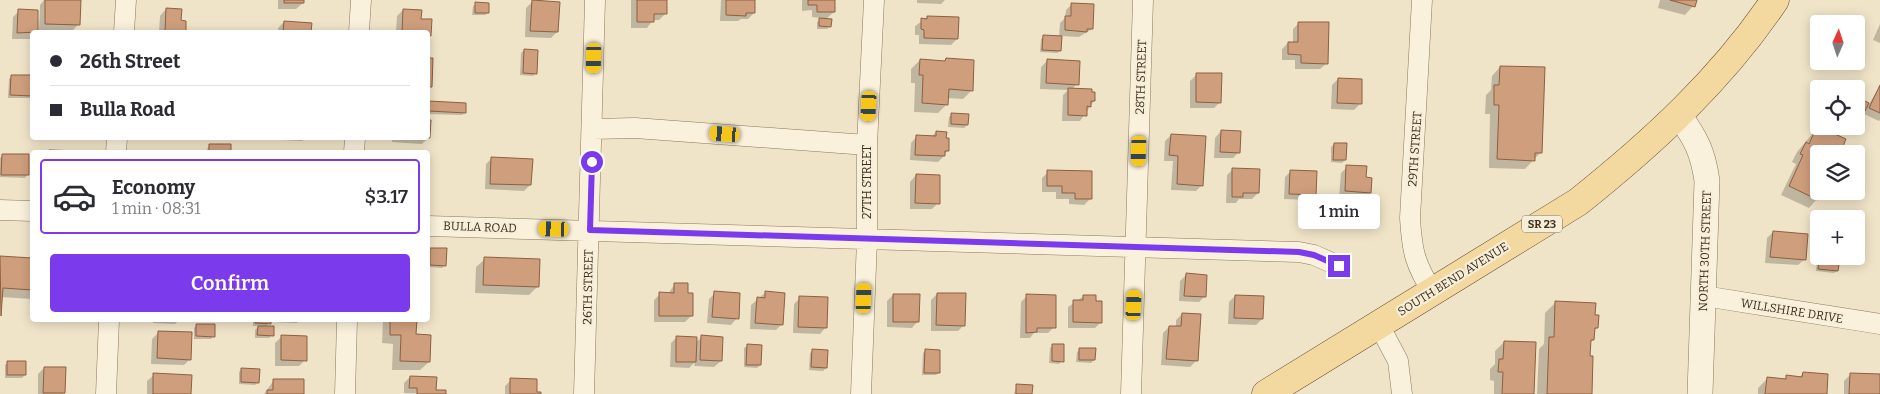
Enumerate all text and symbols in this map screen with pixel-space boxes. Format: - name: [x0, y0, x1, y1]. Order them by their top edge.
- north arrow: [1810, 15, 1865, 70]
- map controls: [1810, 15, 1865, 265]
- street label: 28TH STREET: [1133, 39, 1149, 115]
- car: [586, 43, 601, 73]
- text: 26th Street: [80, 50, 181, 73]
- button: locate: [1810, 80, 1865, 135]
- car: [860, 91, 877, 121]
- text: Bulla Road: [80, 98, 175, 121]
- street label: 29TH STREET: [1405, 111, 1425, 187]
- car: [709, 125, 740, 143]
- car: [1130, 136, 1147, 166]
- street label: 27TH STREET: [860, 145, 874, 219]
- button: layers: [1810, 145, 1865, 200]
- route start: [581, 151, 603, 173]
- icon: car: [52, 174, 97, 219]
- text: Economy: [112, 176, 195, 199]
- text: $3.17: [365, 185, 408, 208]
- street label: NORTH 30TH STREET: [1696, 190, 1714, 312]
- callout: 1 min: [1298, 194, 1380, 228]
- text: 1 min · 08:31: [112, 199, 201, 218]
- text: 1 min: [1319, 202, 1359, 221]
- button: +: [1810, 210, 1865, 265]
- road number: SR 23: [1522, 215, 1562, 232]
- street label: BULLA ROAD: [443, 219, 517, 235]
- car: [538, 221, 569, 237]
- street label: SOUTH BEND AVENUE: [1395, 239, 1511, 319]
- street label: 26TH STREET: [580, 249, 596, 325]
- button: Confirm: [50, 254, 410, 312]
- route end: [1328, 255, 1350, 277]
- car: [855, 283, 872, 313]
- car: [1125, 290, 1142, 320]
- street label: WILLSHIRE DRIVE: [1740, 296, 1844, 326]

